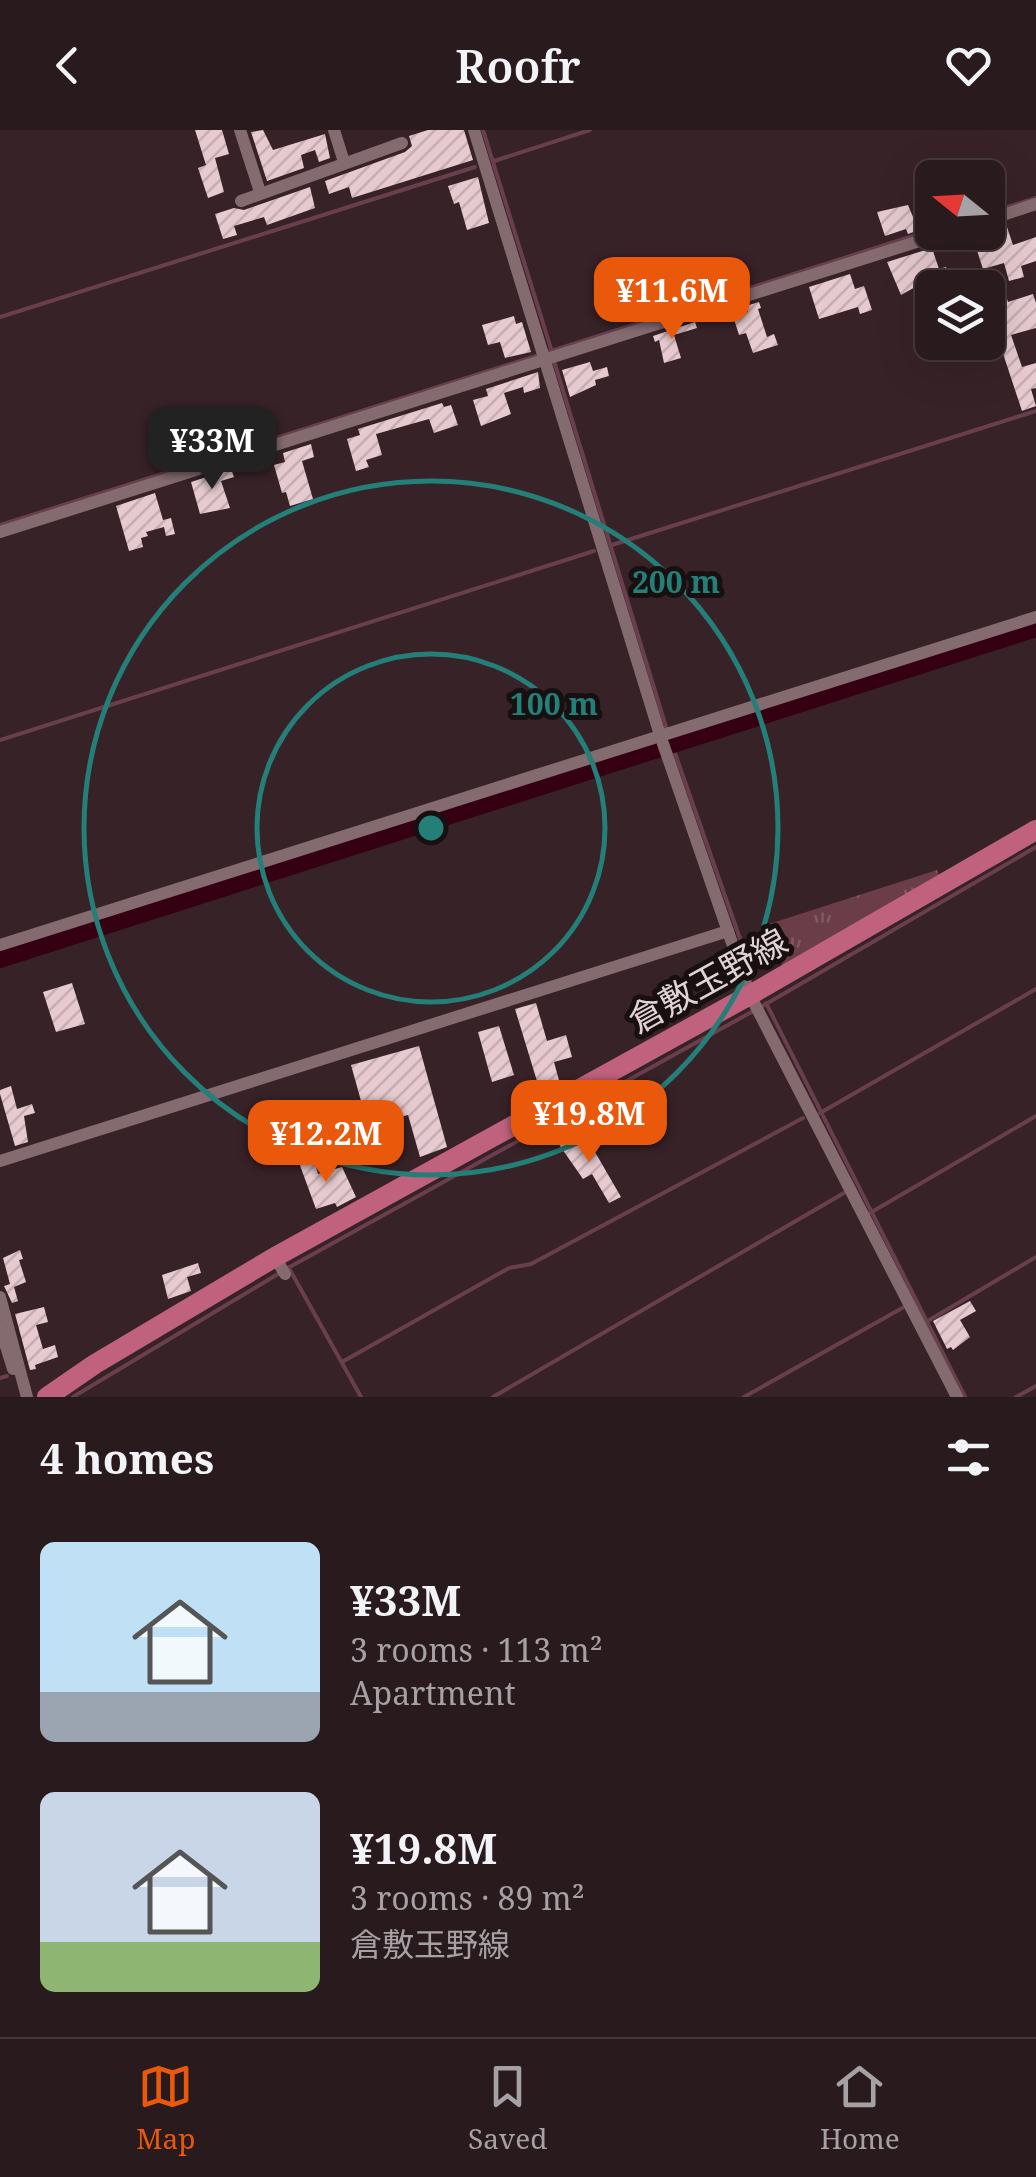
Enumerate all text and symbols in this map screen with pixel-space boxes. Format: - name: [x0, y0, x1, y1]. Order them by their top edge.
- text: Roofr: [455, 35, 581, 96]
- icon: back: [40, 38, 95, 93]
- icon: heart: [941, 38, 996, 93]
- north arrow: [915, 160, 1005, 250]
- map controls: [915, 160, 1005, 360]
- pin: ¥11.6M: [591, 257, 753, 342]
- text: ¥11.6M: [616, 268, 728, 311]
- button: layers: [915, 270, 1005, 360]
- pin: ¥33M: [153, 407, 271, 492]
- text: ¥33M: [170, 418, 254, 461]
- text: 200 m: [632, 561, 720, 602]
- text: 100 m: [510, 683, 598, 724]
- centre of rings: [413, 810, 449, 846]
- street label: 倉敷玉野線: [619, 917, 795, 1043]
- pin: ¥19.8M: [508, 1080, 670, 1165]
- text: ¥19.8M: [533, 1091, 645, 1134]
- pin: ¥12.2M: [245, 1100, 407, 1185]
- text: ¥12.2M: [270, 1111, 382, 1154]
- text: 4 homes: [40, 1429, 214, 1486]
- icon: filters: [941, 1430, 996, 1485]
- text: ¥33M: [350, 1571, 461, 1628]
- icon: home: [120, 1582, 240, 1702]
- text: 3 rooms · 113 m²: [350, 1628, 603, 1671]
- text: Apartment: [350, 1671, 516, 1714]
- text: ¥19.8M: [350, 1819, 497, 1876]
- icon: home: [120, 1832, 240, 1952]
- text: 3 rooms · 89 m²: [350, 1876, 585, 1919]
- text: 倉敷玉野線: [350, 1922, 510, 1965]
- tab: Map: [136, 2059, 195, 2157]
- tab: Saved: [468, 2059, 547, 2157]
- tab: Home: [820, 2059, 900, 2157]

